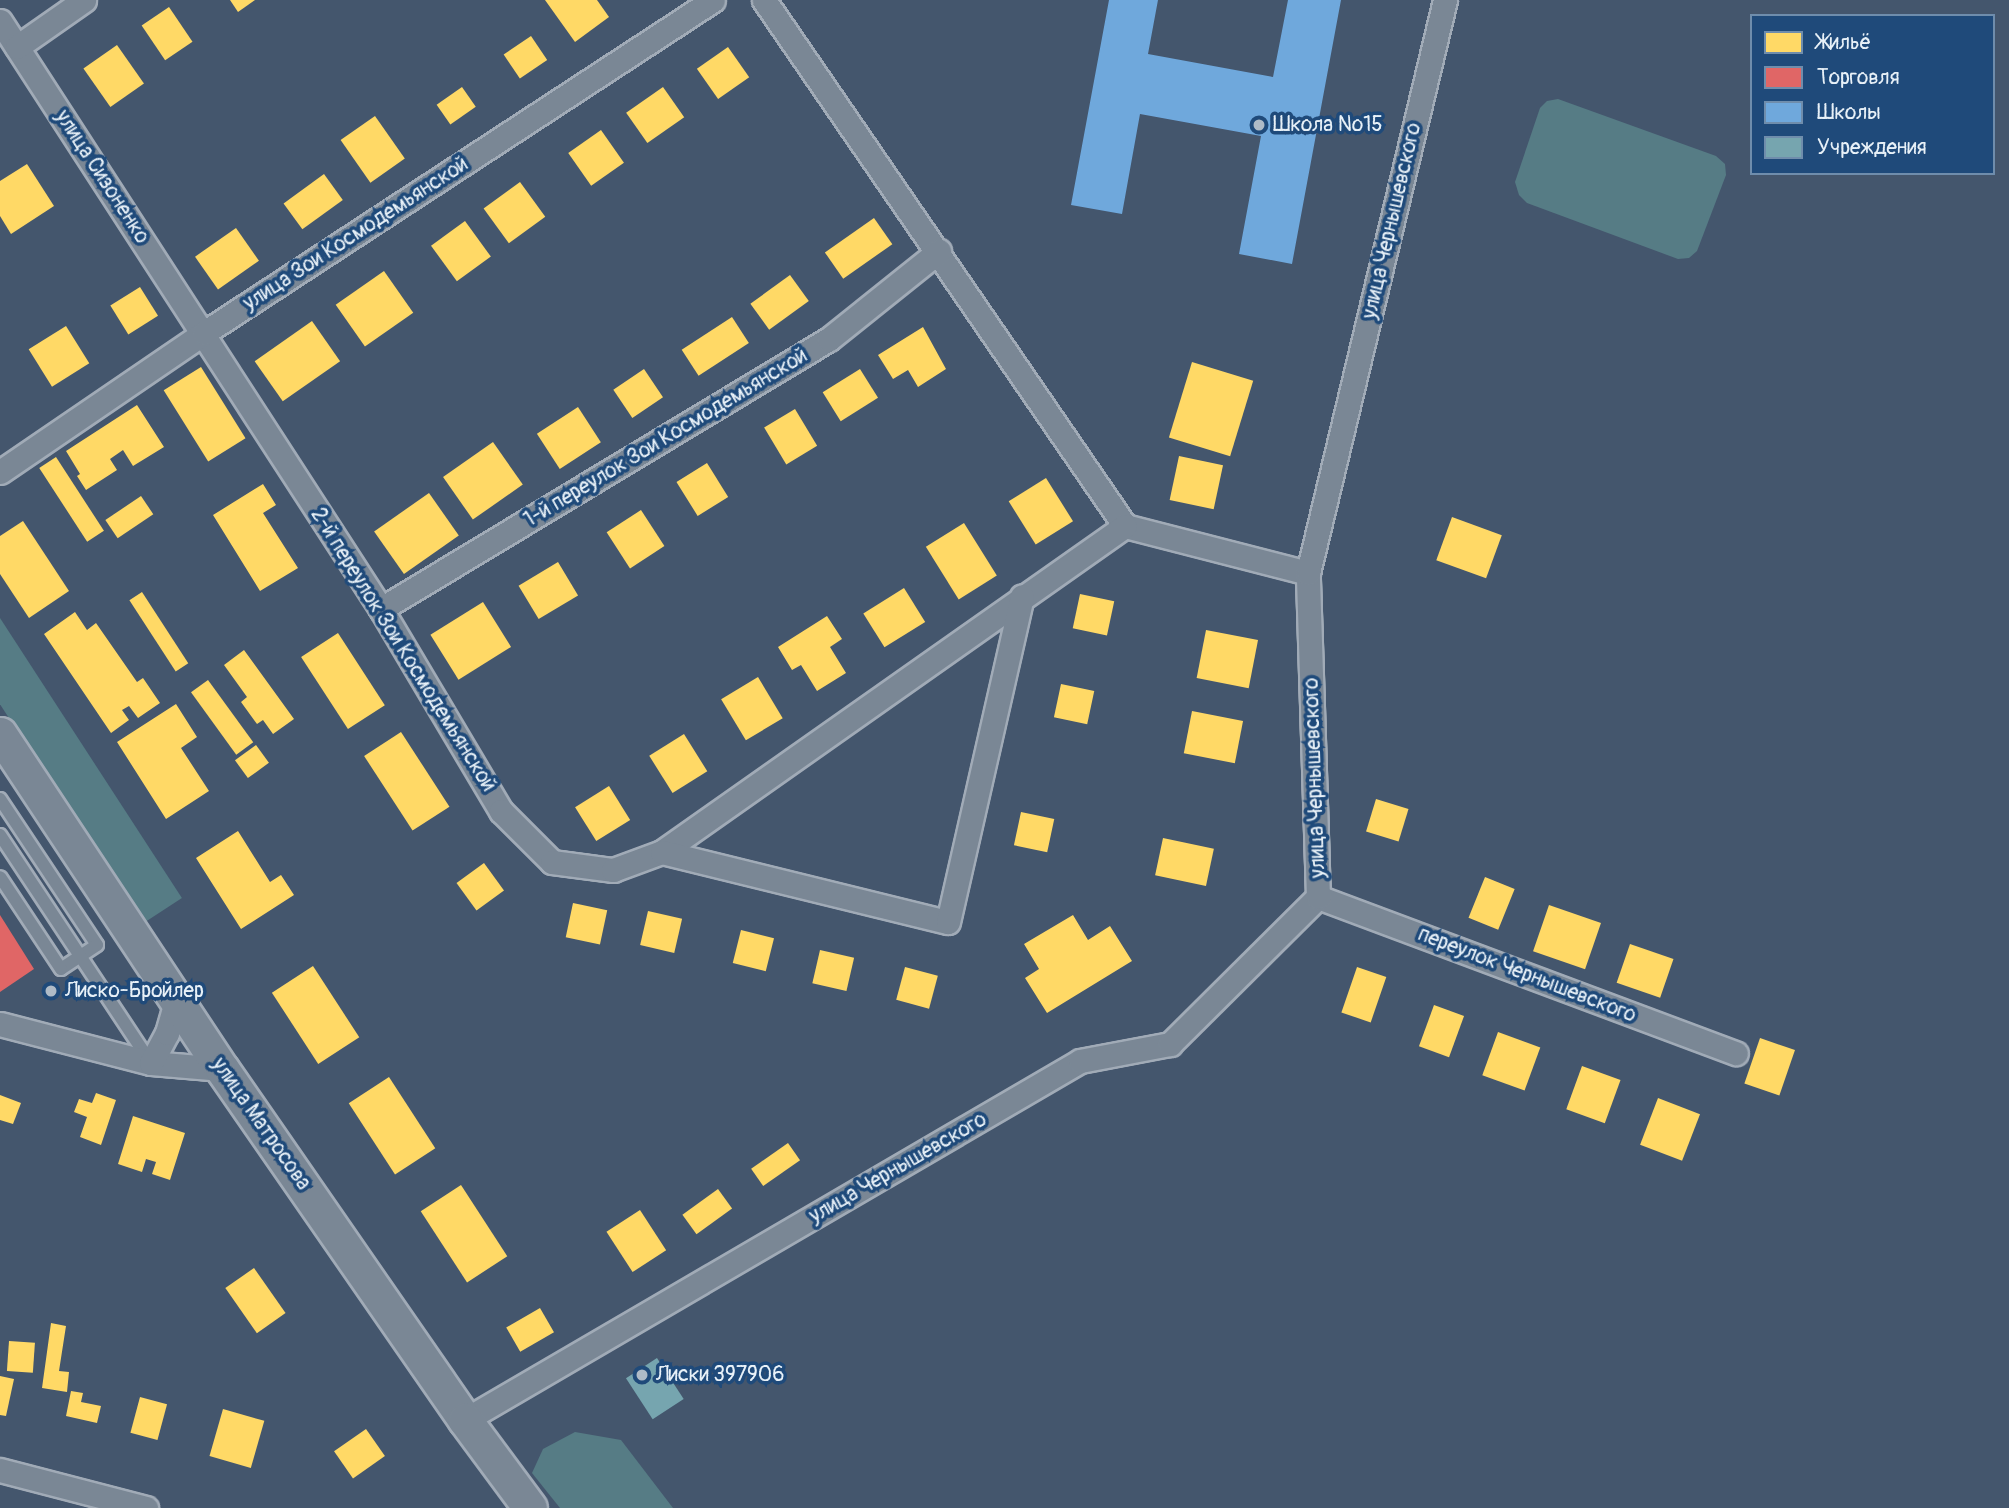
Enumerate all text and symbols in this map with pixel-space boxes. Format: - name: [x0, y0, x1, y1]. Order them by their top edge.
- legend: [1750, 14, 1995, 175]
- text: Жильё: [1817, 29, 1871, 56]
- text: Торговля: [1817, 64, 1900, 91]
- text: Школы: [1817, 99, 1881, 126]
- street label: улица Сизоненко: [50, 106, 154, 248]
- place label: Школа №15: [1273, 112, 1383, 138]
- marker: Школа №15: [1251, 117, 1267, 133]
- street label: улица Чернышевского: [1357, 121, 1427, 321]
- text: Учреждения: [1817, 134, 1927, 161]
- street label: улица Зои Космодемьянской: [239, 152, 473, 316]
- street label: 1-й переулок Зои Космодемьянской: [520, 343, 812, 533]
- street label: 2-й переулок Зои Космодемьянской: [305, 503, 501, 797]
- street label: улица Чернышевского: [1299, 677, 1331, 879]
- street label: переулок Чернышевского: [1414, 922, 1640, 1028]
- place label: Лиско-Бройлер: [65, 978, 204, 1004]
- marker: Лиско-Бройлер: [43, 983, 59, 999]
- street label: улица Матросова: [206, 1053, 316, 1195]
- street label: улица Чернышевского: [805, 1107, 991, 1229]
- place label: Лиски 397906: [656, 1362, 784, 1388]
- marker: Лиски 397906: [634, 1367, 650, 1383]

